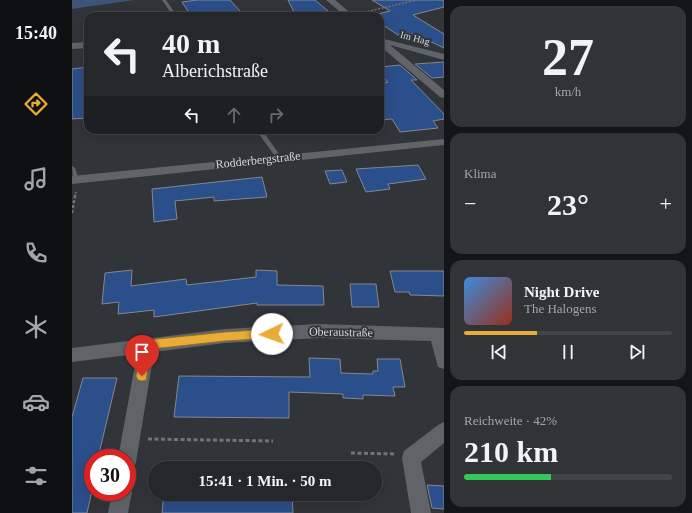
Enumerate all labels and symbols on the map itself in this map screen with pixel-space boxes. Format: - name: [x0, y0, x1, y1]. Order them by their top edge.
- street label: Im Hag: [399, 29, 431, 47]
- street label: Rodderbergstraße: [215, 149, 301, 171]
- position arrow: [251, 313, 293, 355]
- street label: Oberaustraße: [309, 324, 373, 340]
- pin: [125, 335, 159, 376]
- speed limit sign: 30: [84, 449, 136, 501]

